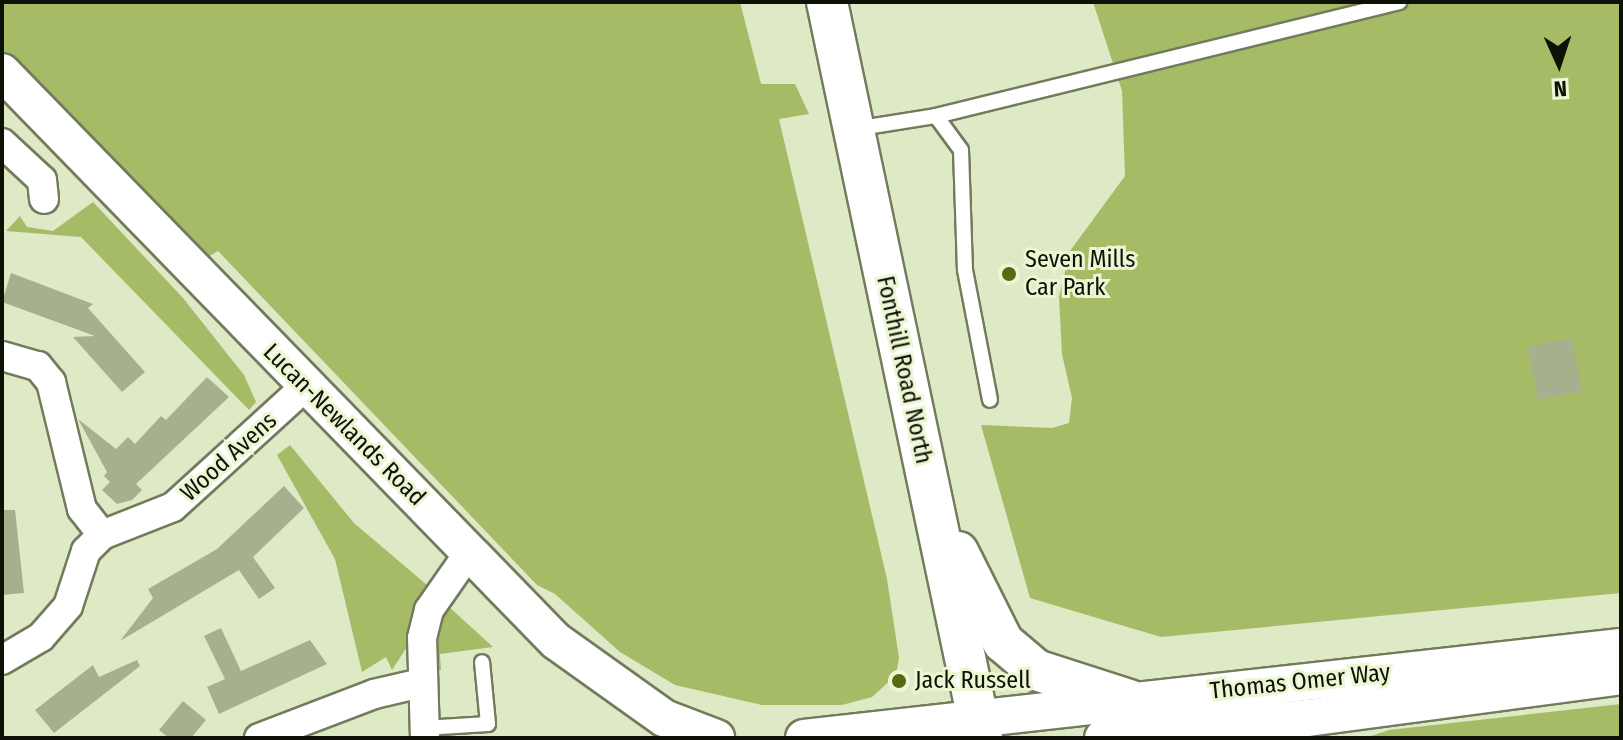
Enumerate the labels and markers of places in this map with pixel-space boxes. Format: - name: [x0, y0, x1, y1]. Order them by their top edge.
- place label: Seven Mills Car Park: [1025, 246, 1135, 302]
- marker: Seven Mills Car Park: [1000, 265, 1018, 283]
- place label: Jack Russell: [915, 667, 1031, 695]
- marker: Jack Russell: [890, 672, 908, 690]

